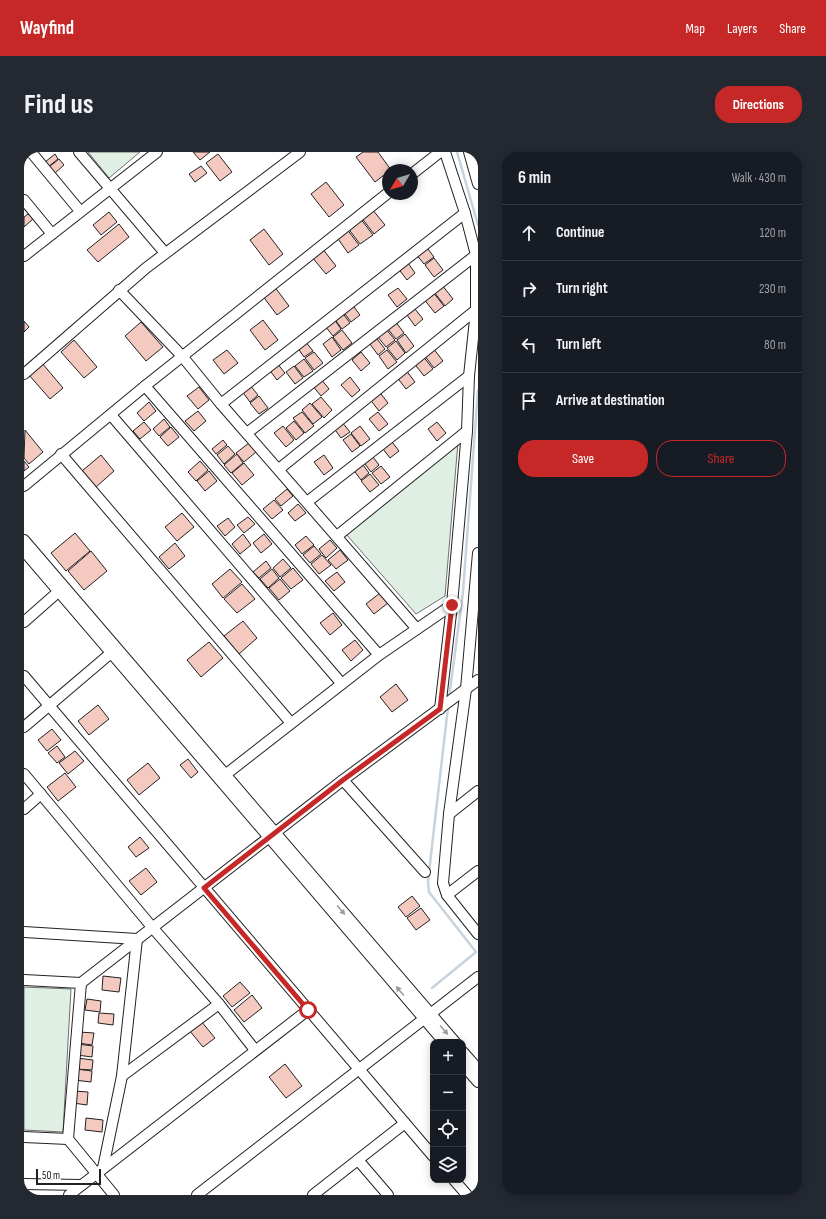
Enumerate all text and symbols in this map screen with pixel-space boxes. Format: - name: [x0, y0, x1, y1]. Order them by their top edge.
- text: Wayfind: [20, 17, 74, 40]
- text: Map: [685, 20, 705, 37]
- text: Layers: [727, 20, 757, 37]
- text: Share: [779, 20, 806, 37]
- button: Directions: [715, 86, 802, 123]
- text: Find us: [24, 88, 93, 121]
- north arrow: [382, 164, 418, 200]
- text: 6 min: [518, 168, 551, 188]
- text: Walk · 430 m: [732, 170, 786, 186]
- icon: ahead: [518, 222, 540, 244]
- text: Continue: [556, 223, 605, 242]
- text: 120 m: [760, 225, 786, 241]
- icon: right: [518, 278, 540, 300]
- text: Turn right: [556, 279, 608, 298]
- text: 230 m: [759, 281, 786, 297]
- icon: left: [518, 334, 540, 356]
- text: Turn left: [556, 335, 601, 354]
- text: 80 m: [764, 337, 786, 353]
- icon: arrive: [518, 390, 540, 412]
- text: Arrive at destination: [556, 391, 665, 410]
- button: Save: [518, 440, 648, 477]
- button: Share: [656, 440, 786, 477]
- route end: [443, 596, 461, 614]
- one-way arrow: [337, 905, 346, 915]
- one-way arrow: [396, 986, 405, 996]
- route start: [299, 1001, 317, 1019]
- one-way arrow: [439, 1025, 448, 1034]
- map controls: [430, 1039, 466, 1183]
- button: +: [430, 1039, 466, 1075]
- button: −: [430, 1075, 466, 1111]
- button: locate: [430, 1111, 466, 1147]
- button: layers: [430, 1147, 466, 1183]
- scale bar: [36, 1167, 101, 1186]
- text: 50 m: [42, 1169, 60, 1182]

